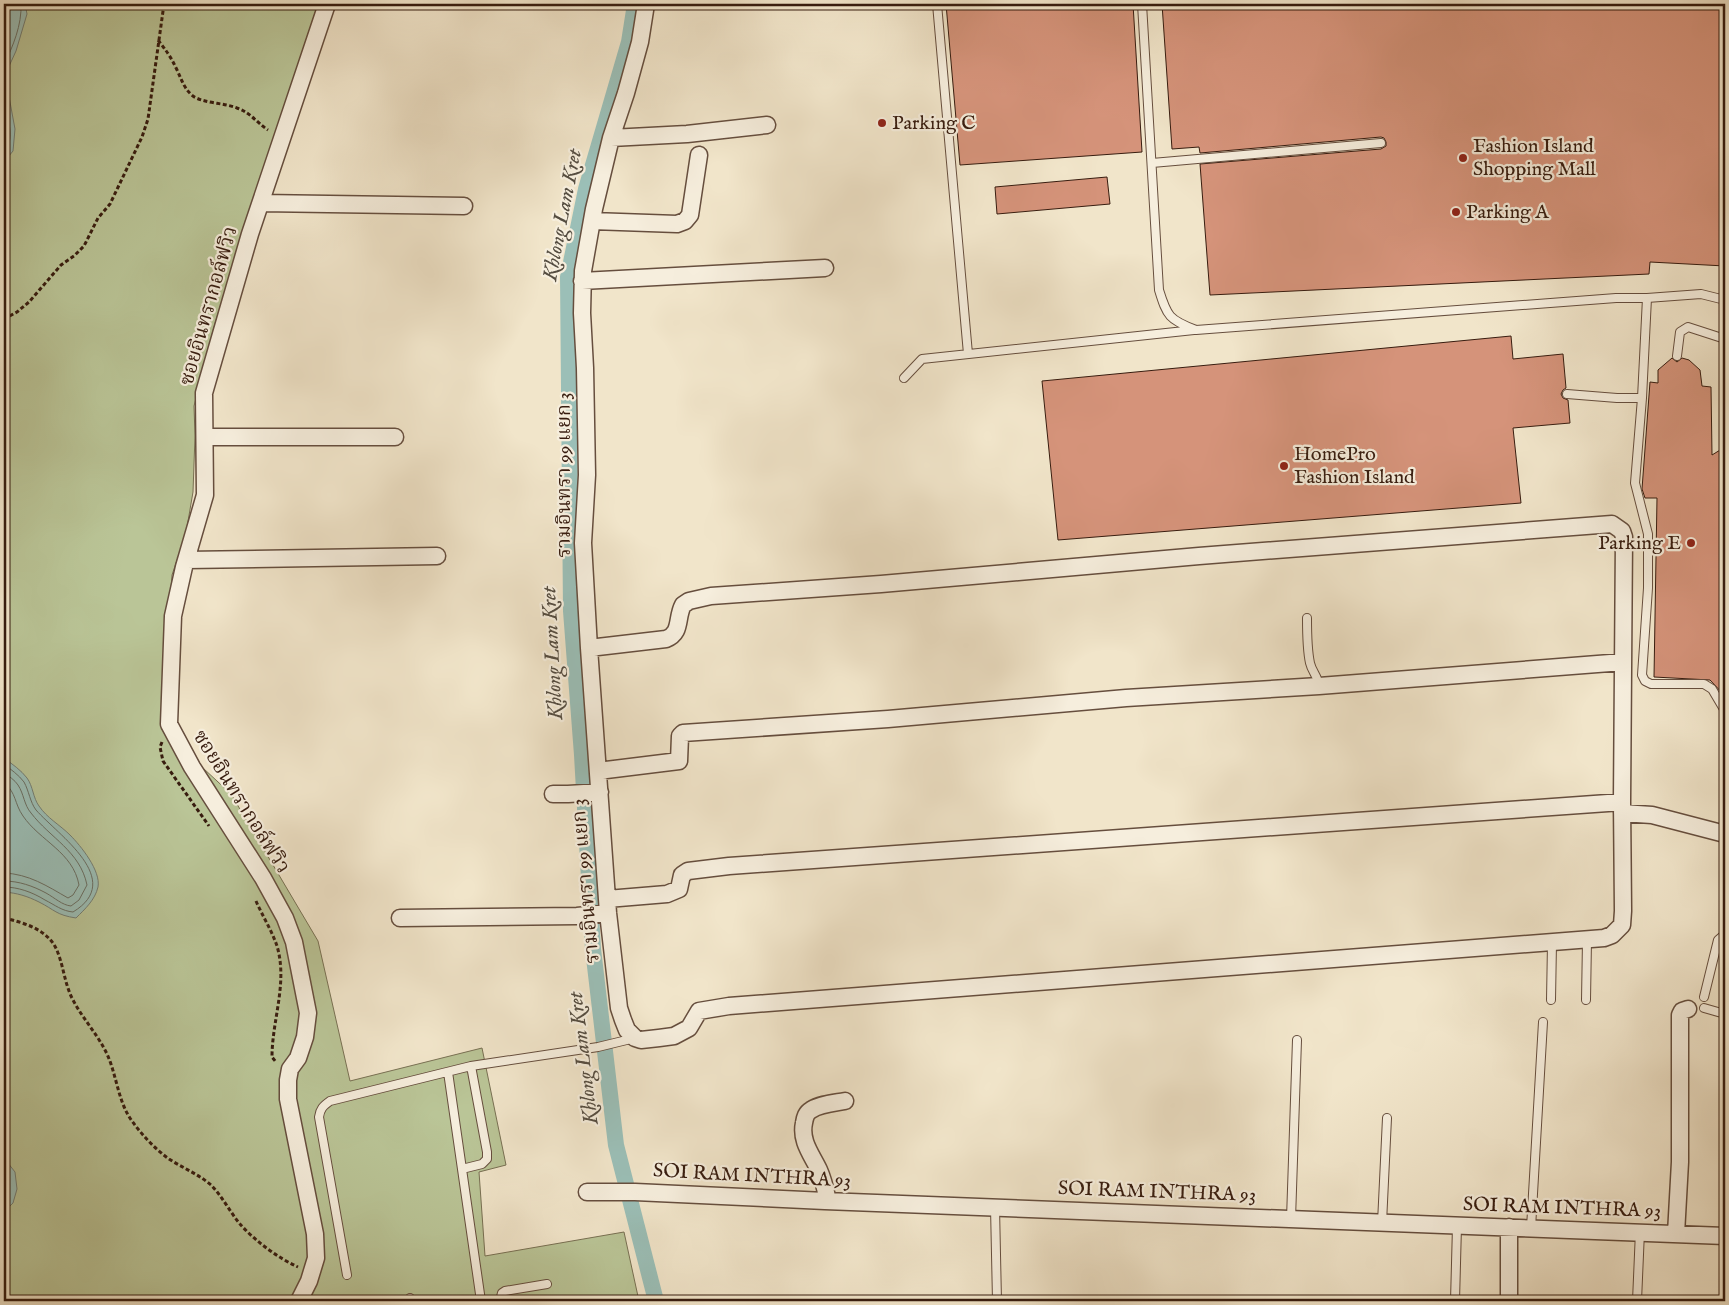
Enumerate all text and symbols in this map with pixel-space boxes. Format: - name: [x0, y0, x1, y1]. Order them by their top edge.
- place label: Parking C: [892, 111, 976, 136]
- marker: Parking C: [876, 117, 888, 129]
- place label: Fashion Island Shopping Mall: [1473, 134, 1596, 182]
- water label: Khlong Lam Kret: [537, 146, 589, 284]
- marker: Fashion Island Shopping Mall: [1457, 152, 1469, 164]
- place label: Parking A: [1466, 200, 1549, 225]
- marker: Parking A: [1450, 206, 1462, 218]
- street label: ซอยอินทรากอล์ฟวิว: [174, 224, 244, 388]
- street label: รามอินทรา 99 แยก 3: [552, 392, 577, 558]
- place label: HomePro Fashion Island: [1294, 442, 1415, 490]
- marker: HomePro Fashion Island: [1278, 460, 1290, 472]
- place label: Parking E: [1598, 531, 1681, 556]
- marker: Parking E: [1685, 537, 1697, 549]
- water label: Khlong Lam Kret: [536, 584, 570, 722]
- street label: ซอยอินทรากอล์ฟวิว: [187, 726, 295, 878]
- street label: รามอินทรา 99 แยก 3: [566, 797, 606, 965]
- water label: Khlong Lam Kret: [562, 989, 606, 1127]
- street label: SOI RAM INTHRA 93: [652, 1158, 852, 1194]
- street label: SOI RAM INTHRA 93: [1057, 1176, 1257, 1208]
- street label: SOI RAM INTHRA 93: [1462, 1192, 1662, 1224]

